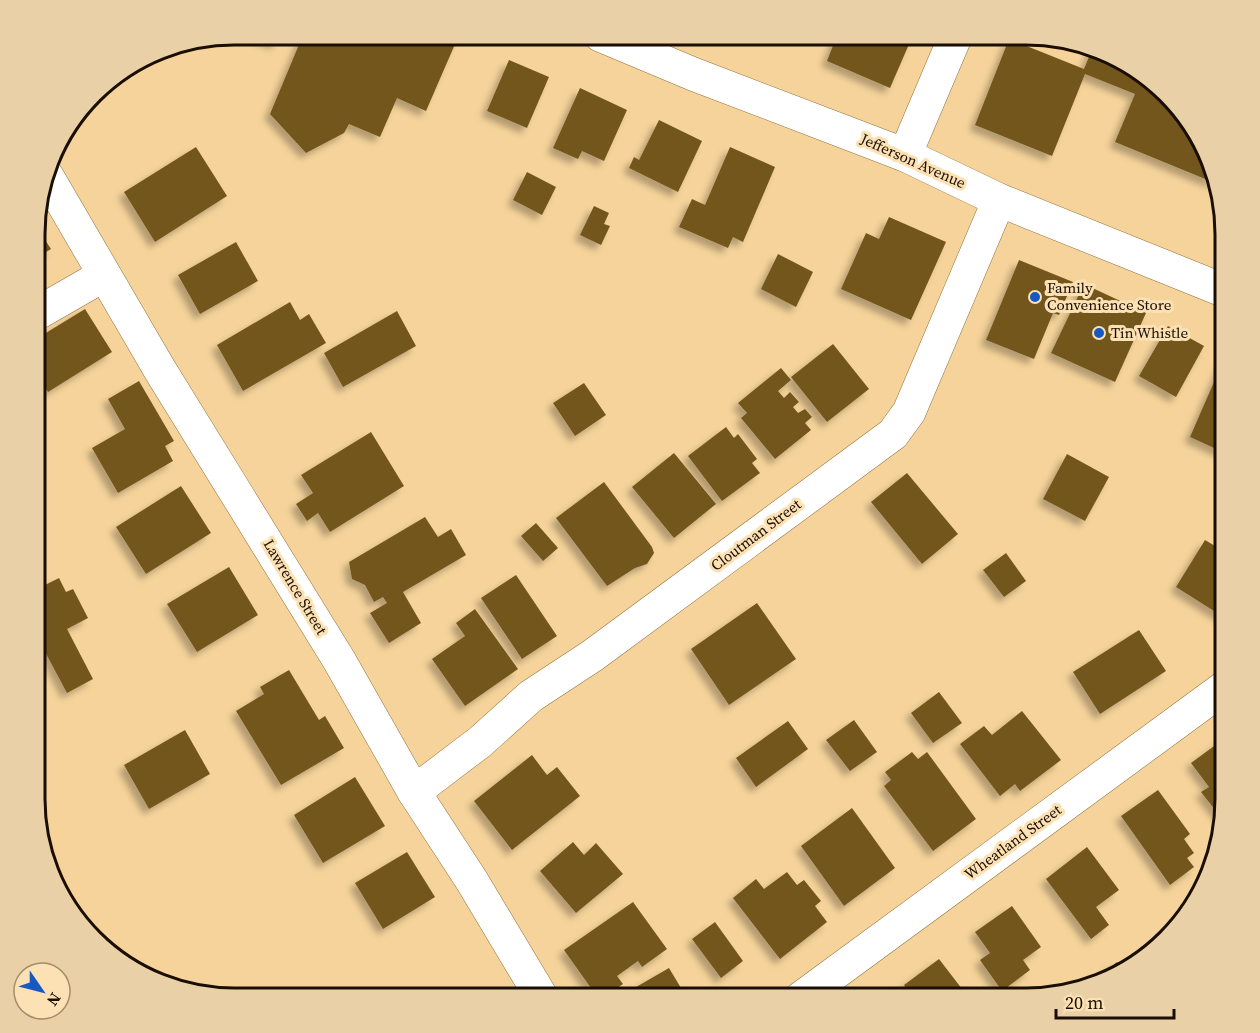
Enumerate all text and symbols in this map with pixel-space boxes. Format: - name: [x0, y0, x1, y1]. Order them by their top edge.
- street label: Jefferson Avenue: [856, 128, 969, 193]
- place label: Family Convenience Store: [1047, 277, 1172, 315]
- marker: Family Convenience Store: [1028, 290, 1042, 304]
- place label: Tin Whistle: [1111, 322, 1188, 343]
- marker: Tin Whistle: [1092, 326, 1106, 340]
- street label: Cloutman Street: [706, 494, 805, 576]
- street label: Lawrence Street: [259, 535, 332, 639]
- street label: Wheatland Street: [960, 799, 1066, 884]
- north arrow: [12, 961, 72, 1021]
- scale bar: [1056, 982, 1174, 1020]
- text: N: [42, 989, 67, 1011]
- text: 20 m: [1065, 990, 1103, 1015]

